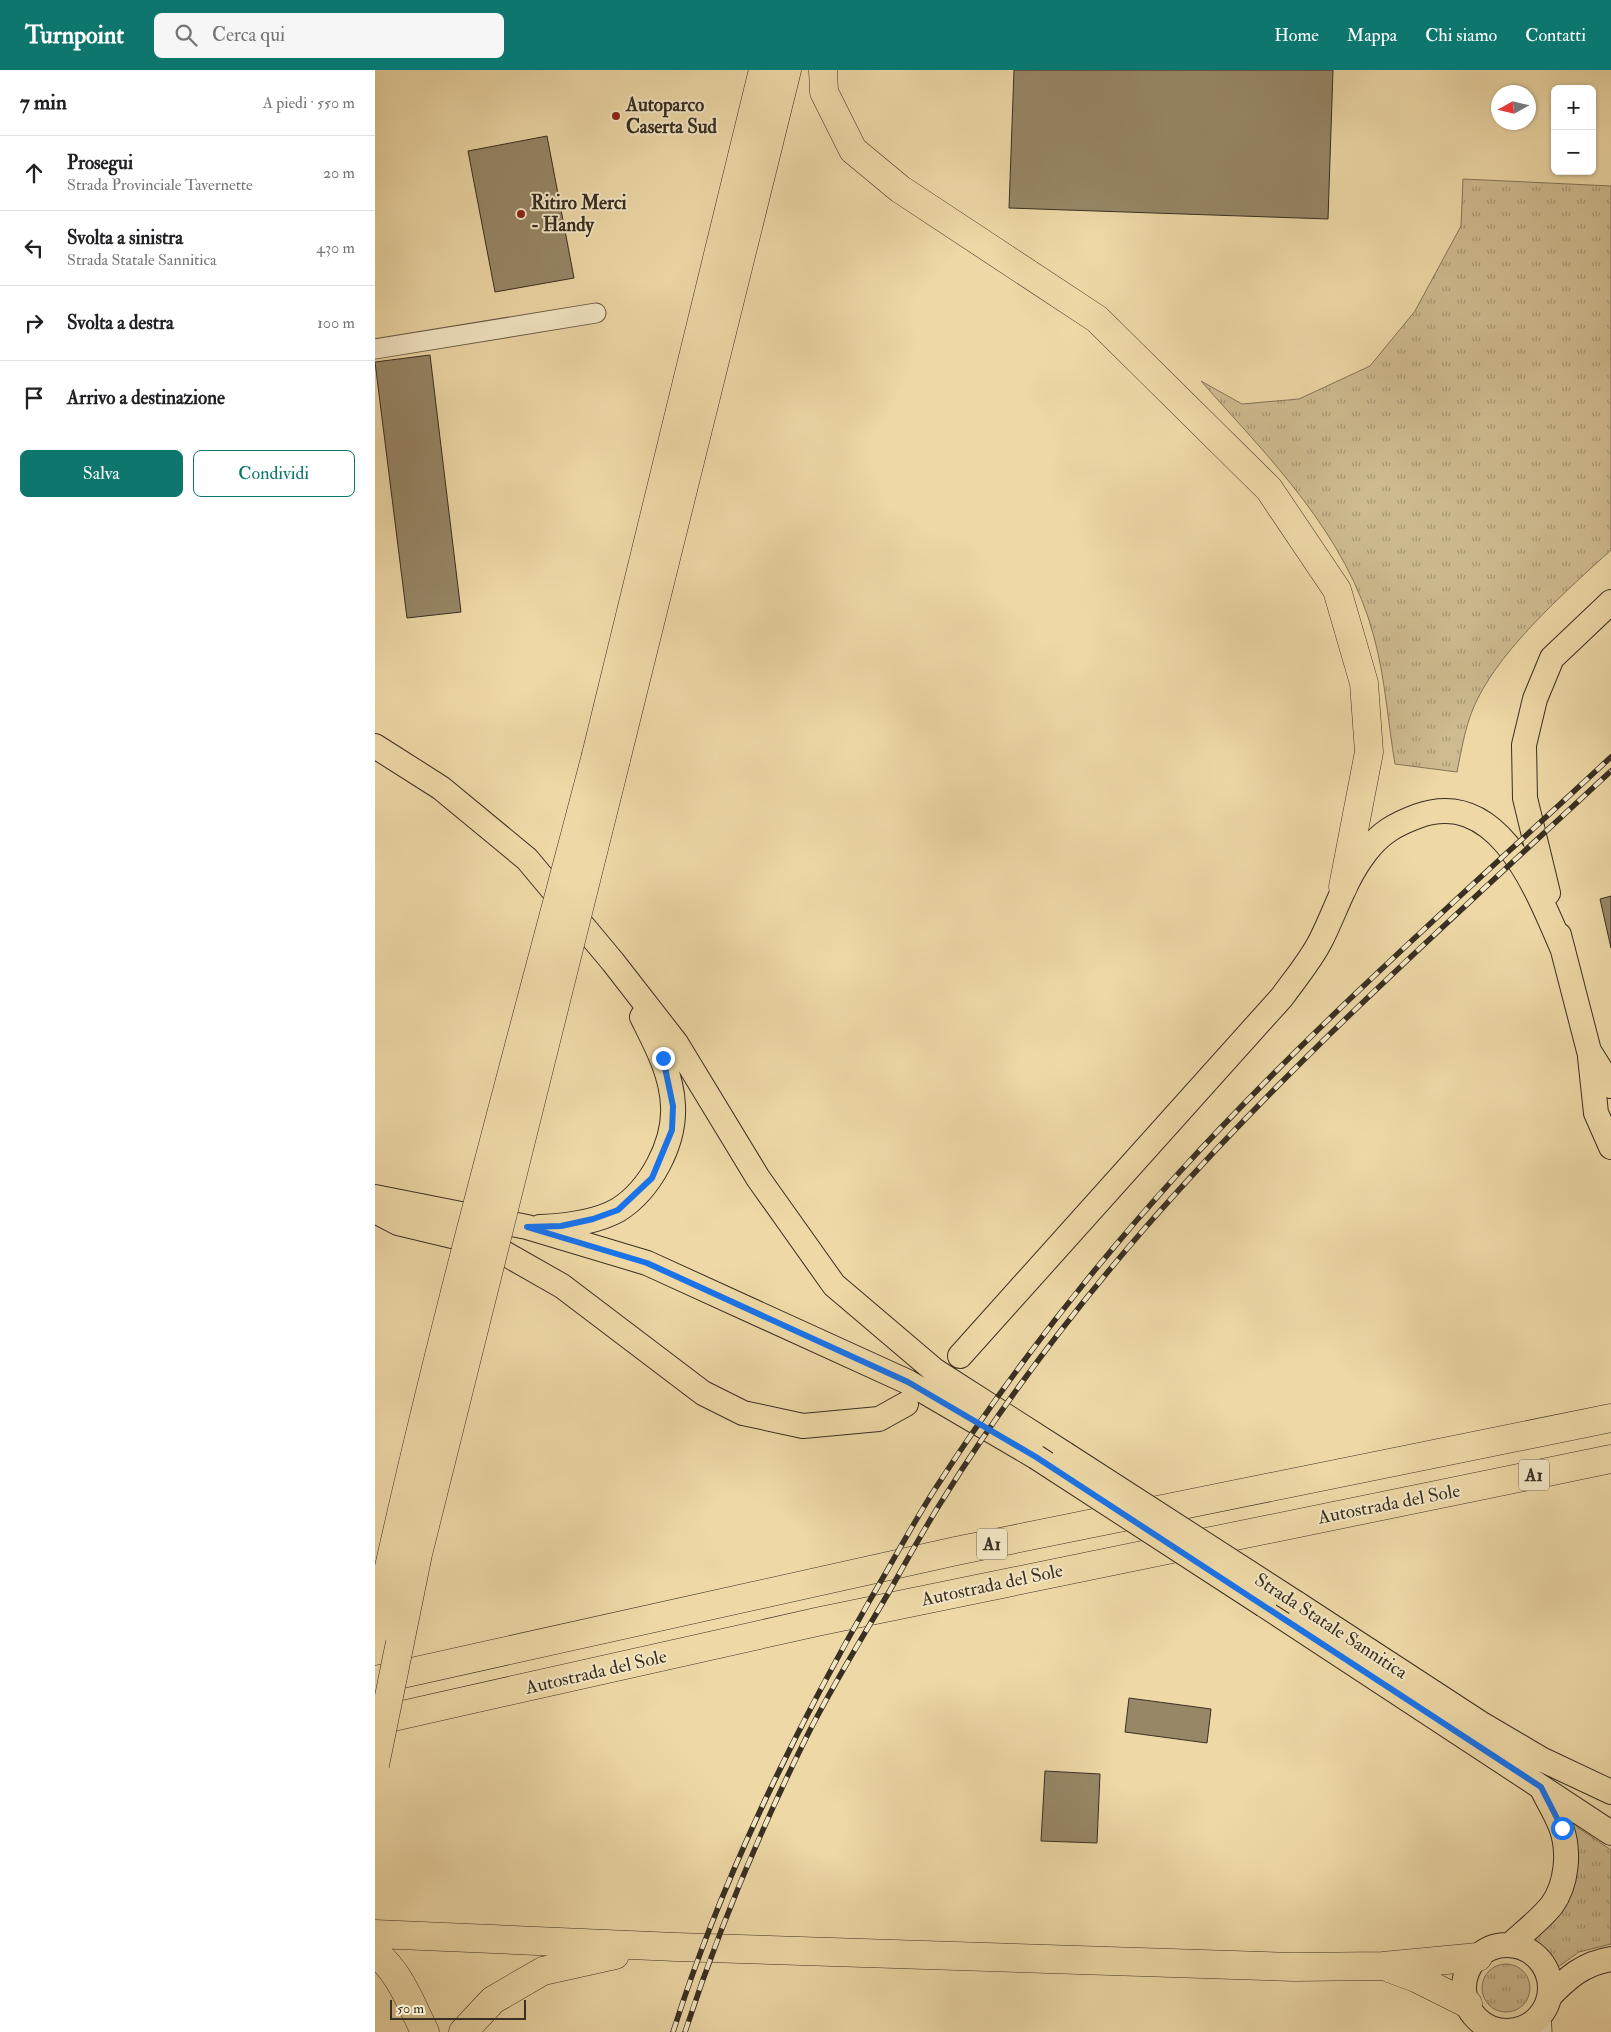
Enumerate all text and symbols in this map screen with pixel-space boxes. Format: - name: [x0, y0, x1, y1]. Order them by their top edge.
- search box: [154, 13, 504, 58]
- text: Turnpoint: [25, 20, 124, 51]
- icon: search: [172, 21, 200, 49]
- text: Cerca qui: [212, 23, 285, 47]
- text: Home: [1274, 24, 1319, 47]
- text: Mappa: [1347, 24, 1397, 47]
- text: Chi siamo: [1425, 24, 1497, 47]
- text: Contatti: [1525, 24, 1586, 47]
- north arrow: [1491, 85, 1536, 130]
- map controls: [1551, 85, 1596, 175]
- button: +: [1551, 85, 1596, 130]
- text: 7 min: [20, 89, 67, 116]
- text: A piedi · 550 m: [263, 93, 355, 113]
- place label: Autoparco Caserta Sud: [625, 93, 717, 139]
- marker: Autoparco Caserta Sud: [610, 110, 622, 122]
- button: −: [1551, 130, 1596, 175]
- text: Prosegui: [67, 151, 133, 175]
- icon: ahead: [20, 159, 48, 187]
- text: 20 m: [323, 163, 355, 183]
- text: Strada Provinciale Tavernette: [67, 175, 253, 195]
- place label: Ritiro Merci - Handy: [531, 191, 627, 238]
- marker: Ritiro Merci - Handy: [515, 208, 527, 220]
- text: Svolta a sinistra: [67, 226, 183, 250]
- icon: left: [20, 234, 48, 262]
- text: 430 m: [316, 238, 355, 258]
- text: Strada Statale Sannitica: [67, 250, 217, 270]
- icon: right: [20, 309, 48, 337]
- text: Svolta a destra: [67, 311, 174, 335]
- text: 100 m: [317, 313, 355, 333]
- icon: arrive: [20, 384, 48, 412]
- text: Arrivo a destinazione: [67, 386, 225, 410]
- button: Salva: [20, 450, 183, 497]
- button: Condividi: [193, 450, 355, 497]
- route end: [652, 1047, 675, 1070]
- road number: A1: [1519, 1460, 1549, 1490]
- street label: Autostrada del Sole: [1315, 1478, 1462, 1530]
- road number: A1: [977, 1528, 1007, 1560]
- street label: Autostrada del Sole: [918, 1558, 1065, 1612]
- street label: Strada Statale Sannitica: [1250, 1568, 1412, 1685]
- street label: Autostrada del Sole: [522, 1644, 669, 1700]
- route start: [1551, 1817, 1574, 1840]
- scale bar: [390, 1997, 526, 2020]
- text: 50 m: [397, 2000, 424, 2017]

